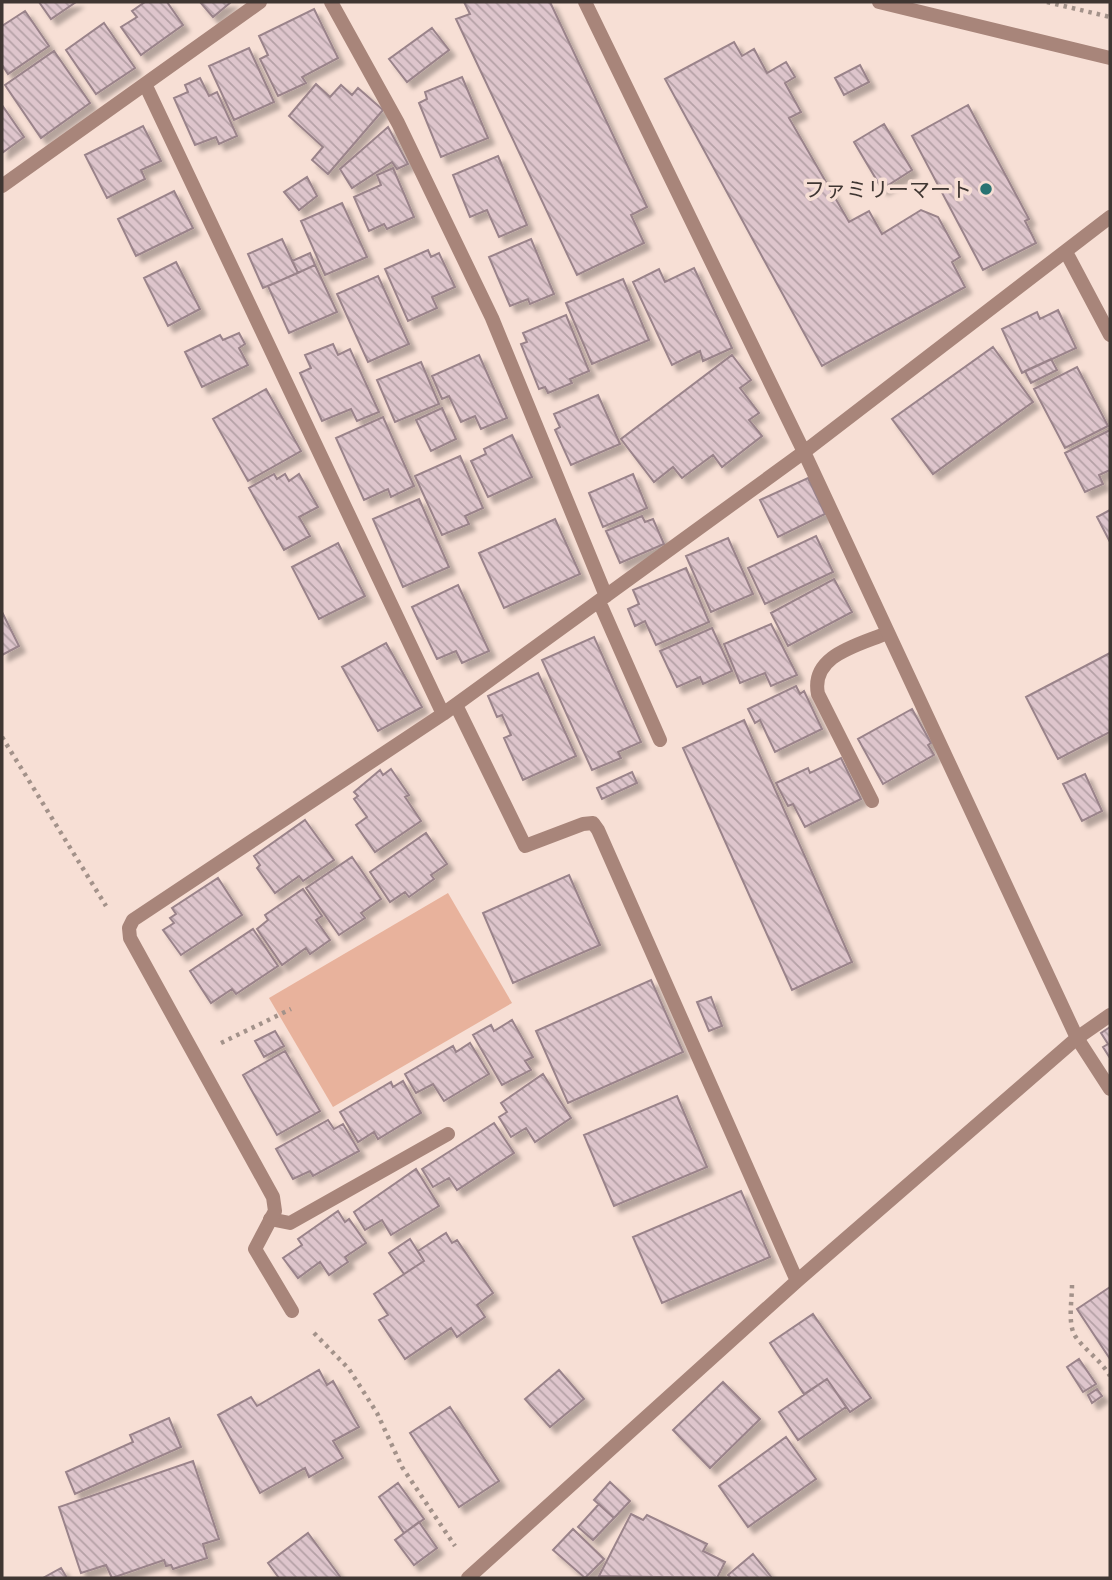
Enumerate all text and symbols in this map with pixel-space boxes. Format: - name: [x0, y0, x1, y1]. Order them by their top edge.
- place label: ファミリーマート: [804, 176, 972, 203]
- marker: ファミリーマート: [978, 181, 994, 197]

